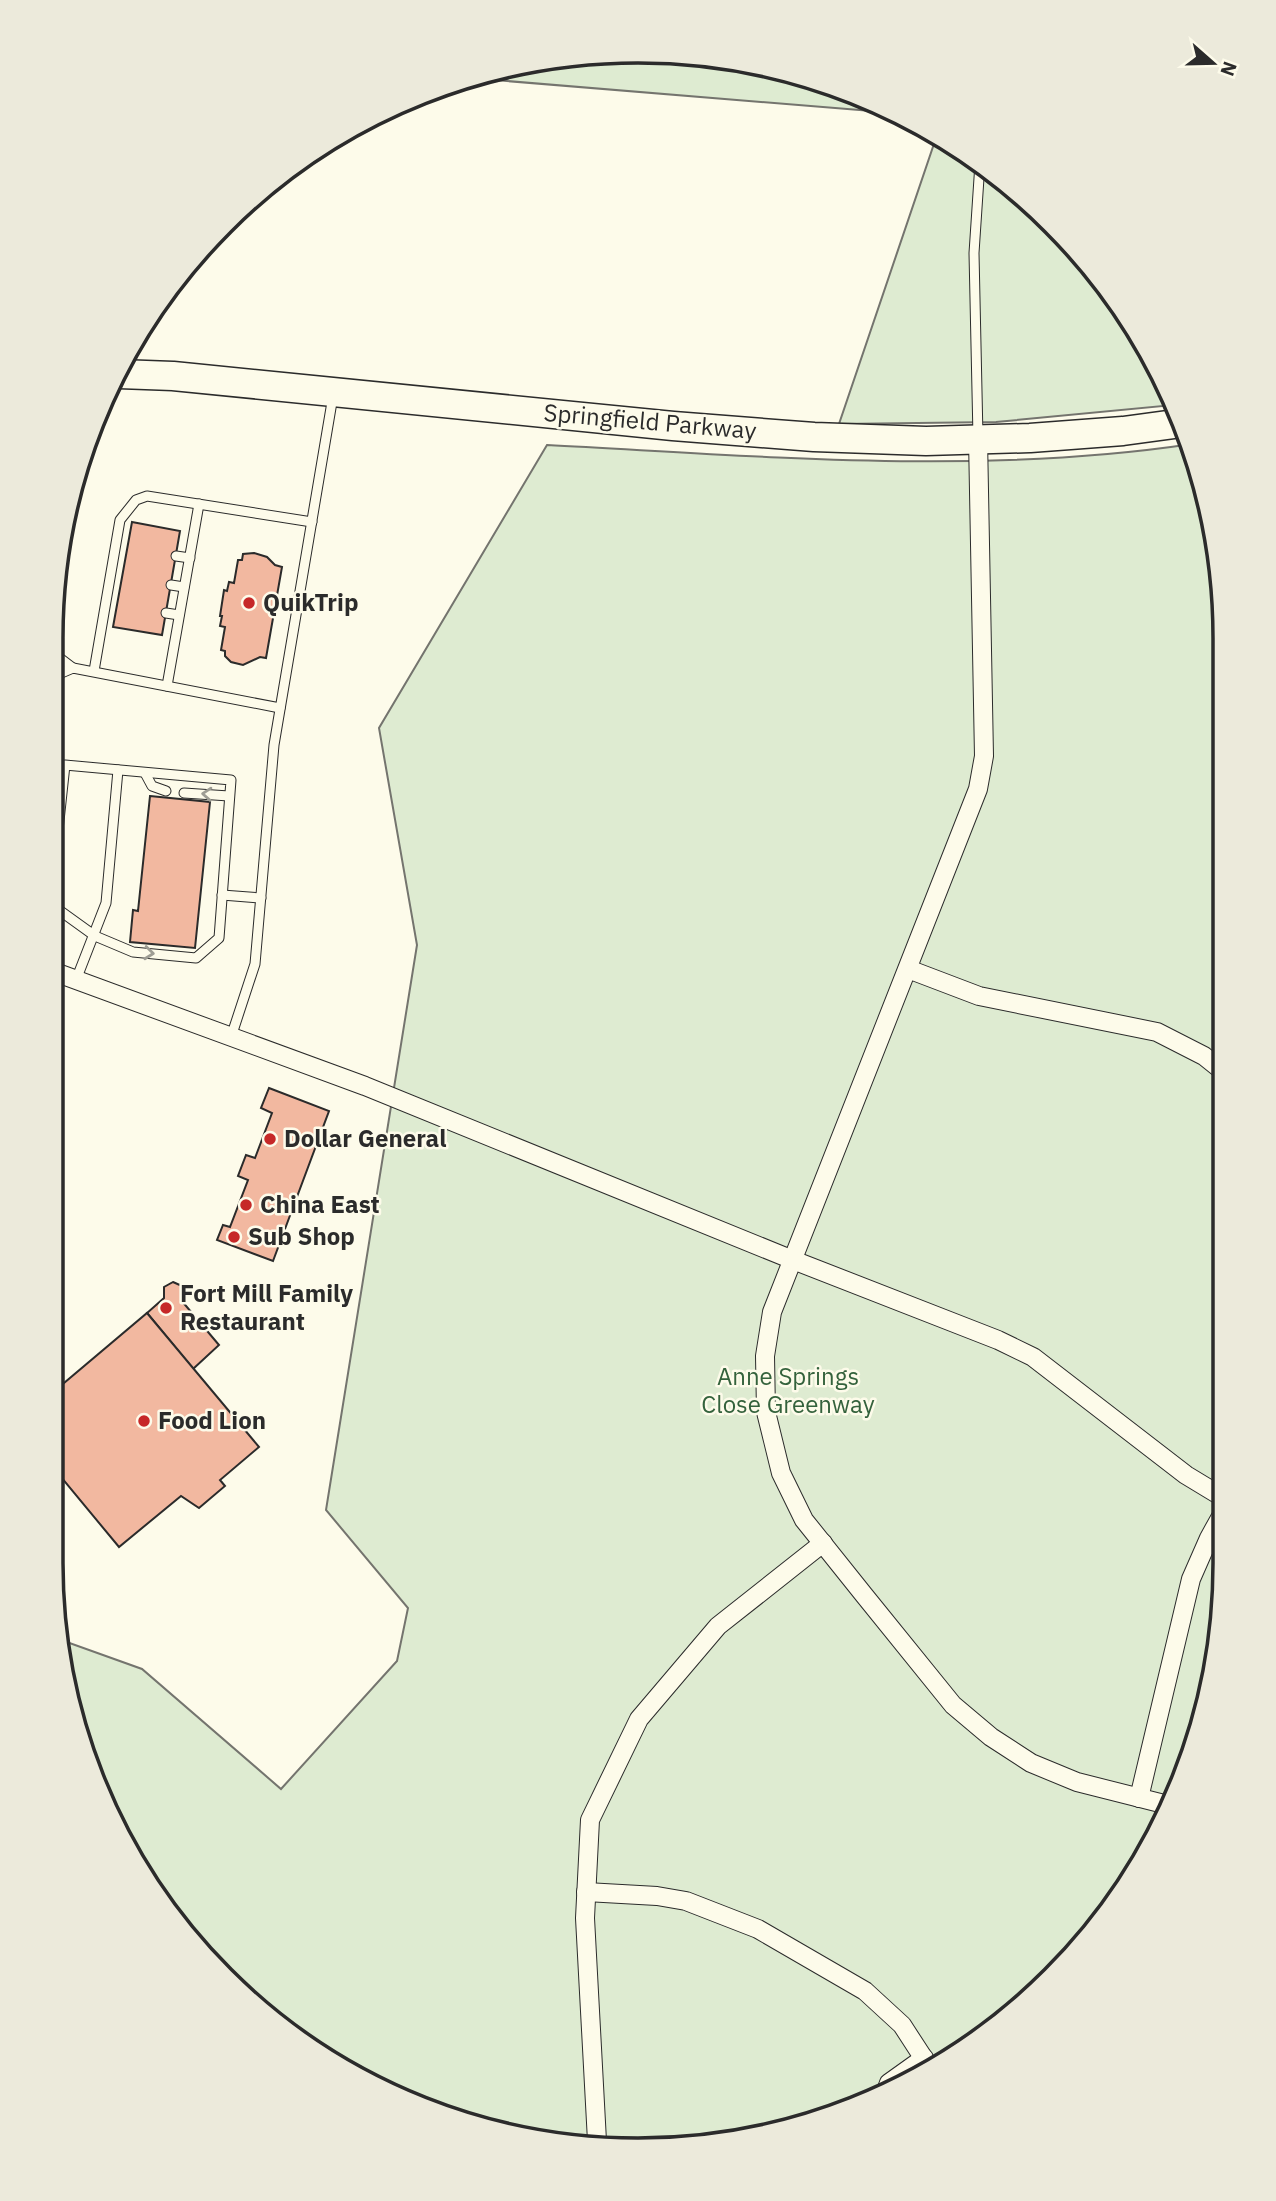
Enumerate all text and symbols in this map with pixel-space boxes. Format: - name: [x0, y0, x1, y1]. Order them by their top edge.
- north arrow: [1178, 28, 1248, 98]
- text: N: [1215, 58, 1243, 79]
- street label: Springfield Parkway: [542, 396, 758, 446]
- place label: QuikTrip: [263, 586, 358, 618]
- marker: QuikTrip: [241, 595, 257, 611]
- one-way arrow: [201, 787, 212, 802]
- one-way arrow: [143, 946, 154, 961]
- place label: Dollar General: [284, 1122, 446, 1154]
- marker: Dollar General: [262, 1131, 278, 1147]
- place label: China East: [260, 1188, 380, 1220]
- marker: China East: [238, 1197, 254, 1213]
- place label: Sub Shop: [248, 1220, 355, 1252]
- marker: Sub Shop: [226, 1229, 242, 1245]
- place label: Fort Mill Family Restaurant: [180, 1277, 353, 1337]
- marker: Fort Mill Family Restaurant: [158, 1300, 174, 1316]
- park label: Anne Springs Close Greenway: [701, 1360, 875, 1420]
- place label: Food Lion: [158, 1404, 266, 1436]
- marker: Food Lion: [136, 1413, 152, 1429]

